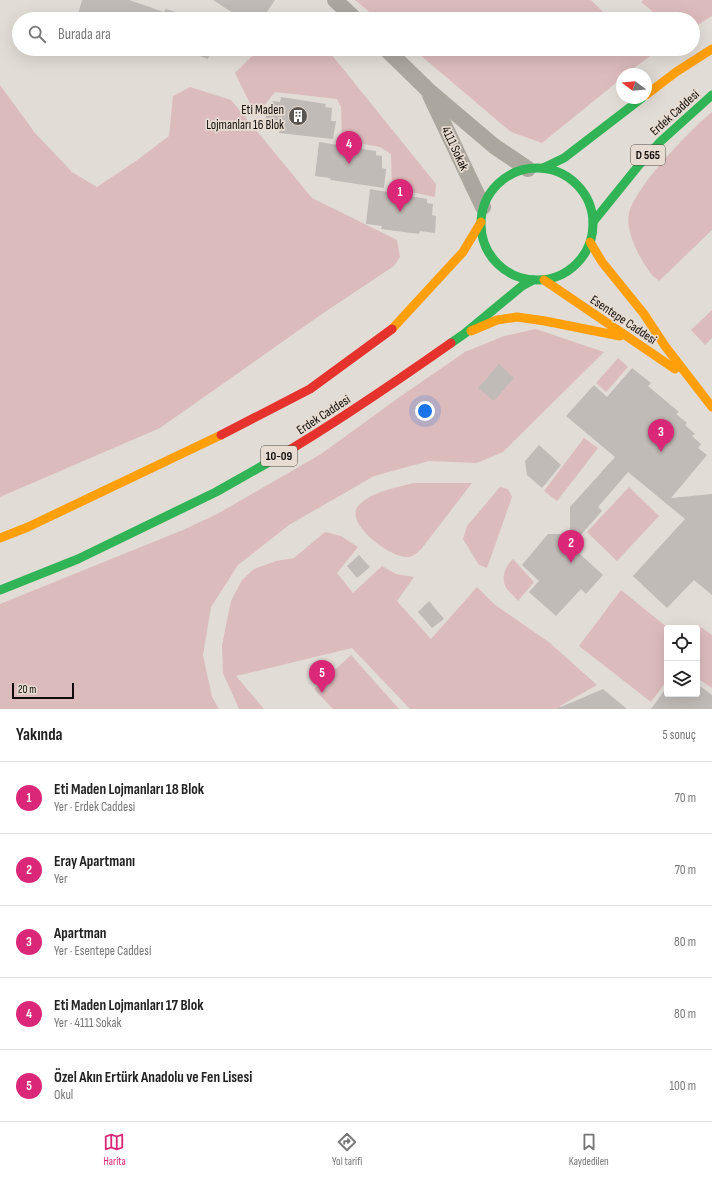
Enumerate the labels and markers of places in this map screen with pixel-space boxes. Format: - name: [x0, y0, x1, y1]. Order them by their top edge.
- place label: Eti Maden Lojmanları 16 Blok: [206, 102, 284, 133]
- building icon: Eti Maden Lojmanları 16 Blok: [287, 105, 309, 127]
- pin: 4: [336, 131, 362, 164]
- pin: 1: [387, 179, 413, 212]
- pin: 3: [648, 419, 674, 452]
- pin: 2: [558, 530, 584, 563]
- pin: 5: [309, 660, 335, 693]

